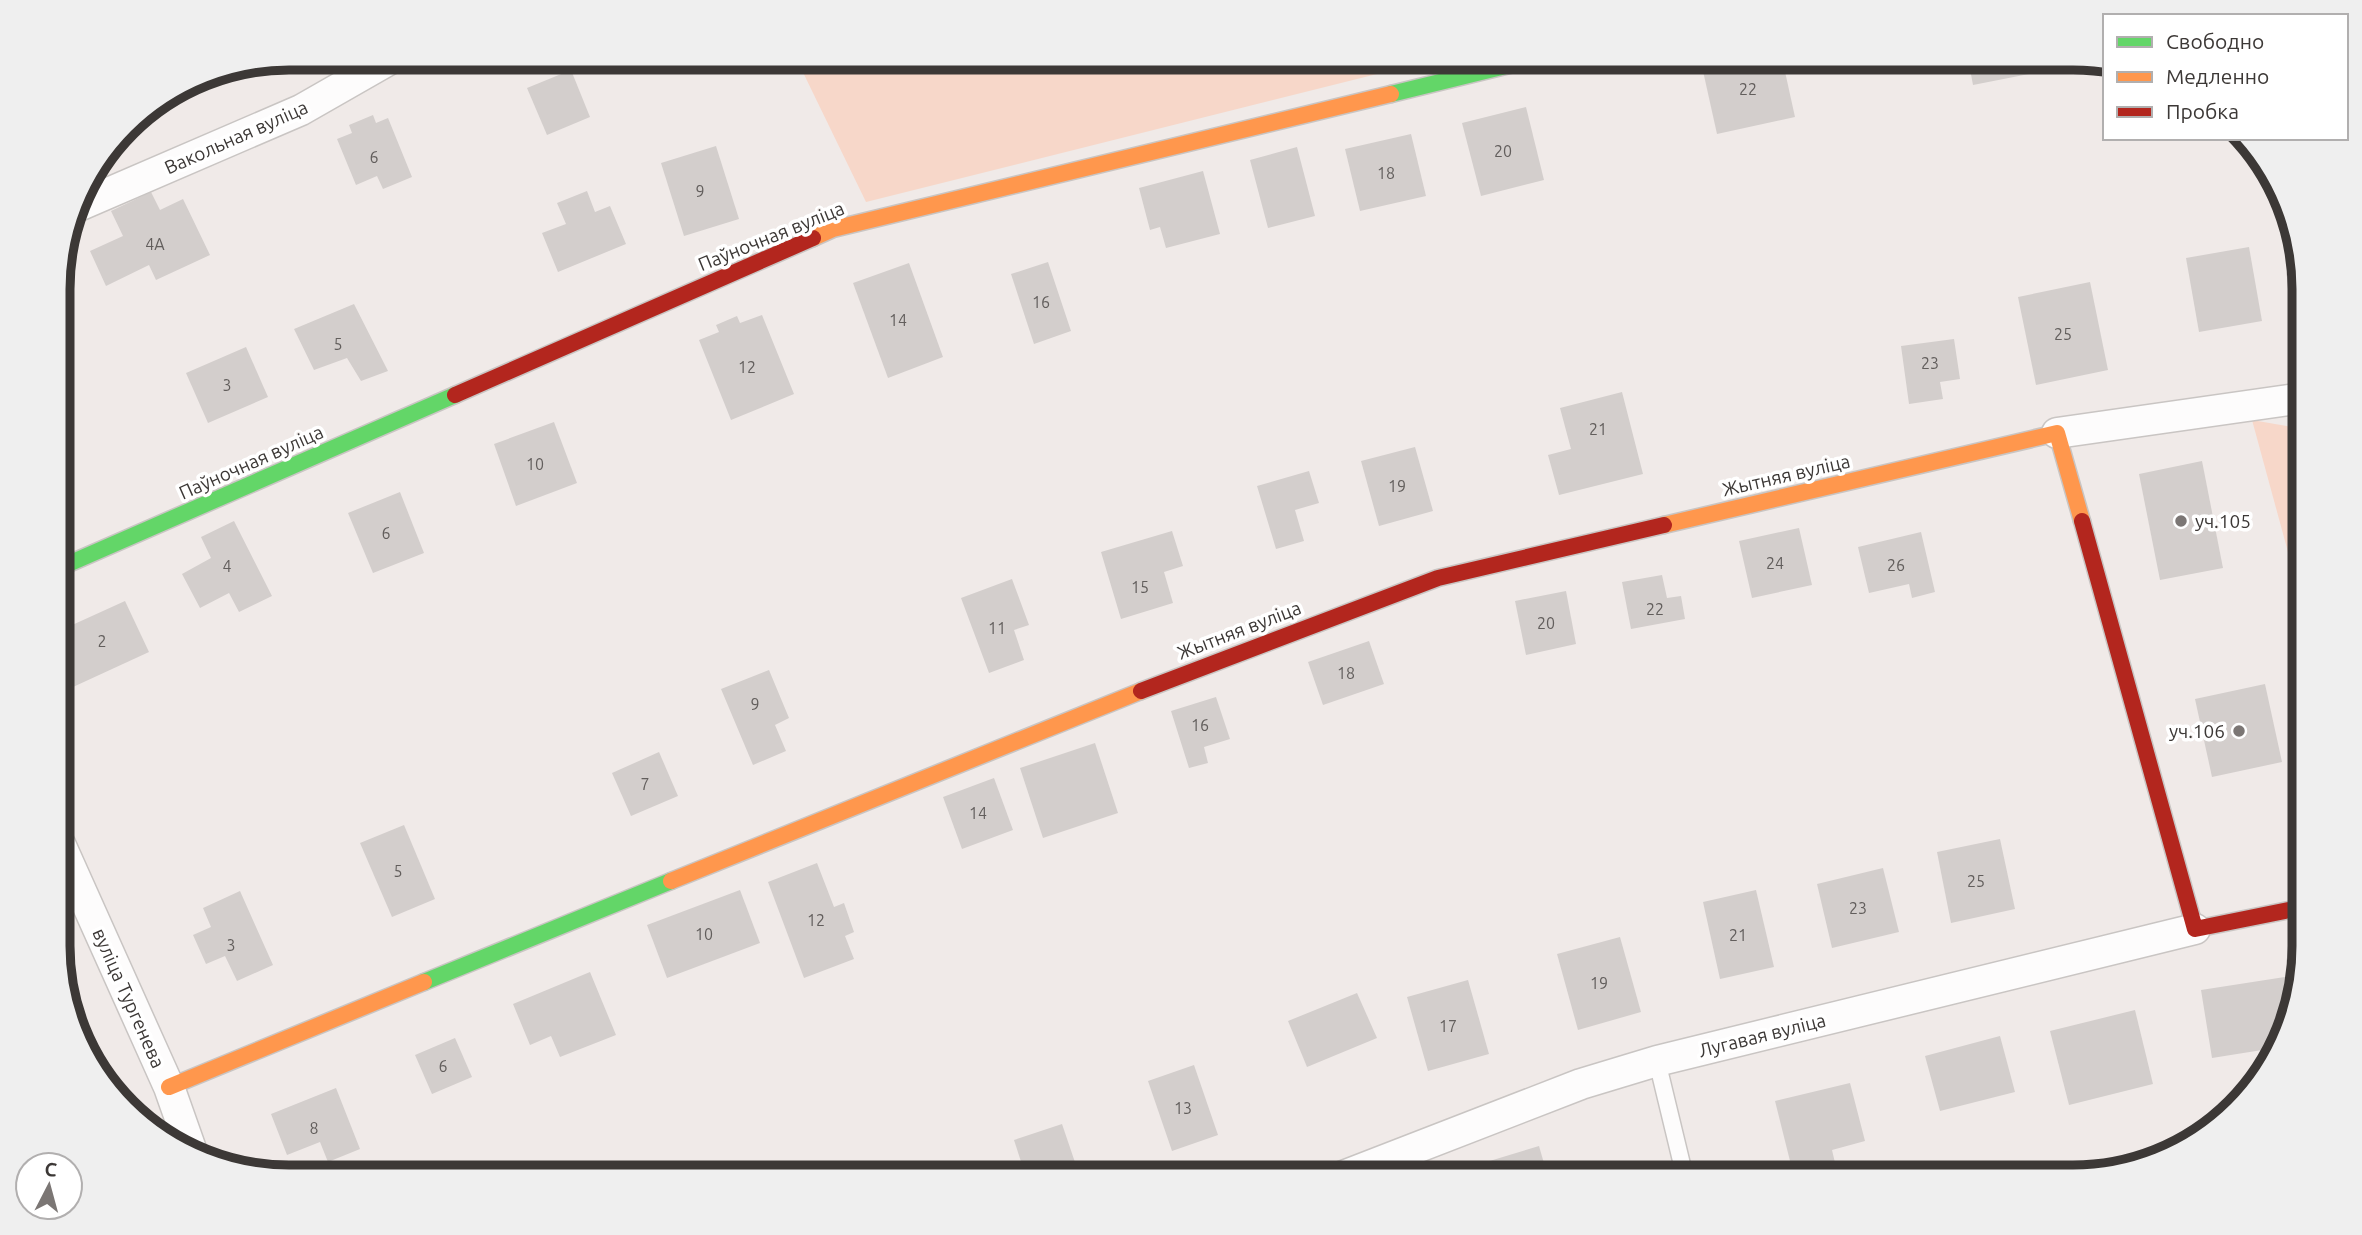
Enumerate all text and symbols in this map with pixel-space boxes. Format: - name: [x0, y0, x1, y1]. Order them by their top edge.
- legend: [2103, 14, 2348, 140]
- text: Свободно: [2166, 29, 2264, 53]
- text: Медленно: [2166, 64, 2269, 88]
- house number: 22: [1739, 80, 1757, 98]
- street label: Вакольная вуліца: [161, 96, 311, 178]
- text: Пробка: [2166, 99, 2239, 123]
- house number: 20: [1494, 142, 1512, 160]
- house number: 6: [369, 148, 379, 166]
- house number: 18: [1377, 164, 1395, 182]
- house number: 9: [695, 182, 705, 200]
- street label: Паўночная вуліца: [695, 197, 847, 275]
- house number: 4А: [145, 235, 165, 253]
- house number: 16: [1032, 293, 1050, 311]
- house number: 14: [889, 311, 907, 329]
- house number: 25: [2054, 325, 2072, 343]
- house number: 5: [333, 335, 343, 353]
- house number: 23: [1921, 354, 1939, 372]
- house number: 12: [738, 358, 756, 376]
- house number: 3: [222, 376, 232, 394]
- street label: Паўночная вуліца: [175, 420, 327, 504]
- house number: 21: [1589, 420, 1607, 438]
- street label: Жытняя вуліца: [1720, 450, 1852, 500]
- house number: 10: [526, 455, 544, 473]
- house number: 19: [1388, 477, 1406, 495]
- place label: уч.105: [2195, 510, 2251, 532]
- marker: уч.105: [2173, 513, 2189, 529]
- house number: 6: [381, 524, 391, 542]
- house number: 24: [1766, 554, 1784, 572]
- house number: 26: [1887, 556, 1905, 574]
- house number: 4: [222, 557, 232, 575]
- house number: 15: [1131, 578, 1149, 596]
- street label: Жытняя вуліца: [1174, 596, 1304, 664]
- house number: 22: [1646, 600, 1664, 618]
- house number: 20: [1537, 614, 1555, 632]
- house number: 11: [988, 619, 1006, 637]
- house number: 2: [97, 632, 107, 650]
- house number: 18: [1337, 664, 1355, 682]
- house number: 9: [750, 695, 760, 713]
- house number: 16: [1191, 716, 1209, 734]
- place label: уч.106: [2169, 720, 2225, 742]
- marker: уч.106: [2231, 723, 2247, 739]
- house number: 7: [640, 775, 650, 793]
- house number: 14: [969, 804, 987, 822]
- house number: 5: [393, 862, 403, 880]
- house number: 25: [1967, 872, 1985, 890]
- house number: 23: [1849, 899, 1867, 917]
- house number: 12: [807, 911, 825, 929]
- street label: вуліца Тургенева: [88, 925, 170, 1071]
- house number: 10: [695, 925, 713, 943]
- house number: 21: [1729, 926, 1747, 944]
- house number: 3: [226, 936, 236, 954]
- house number: 19: [1590, 974, 1608, 992]
- street label: Лугавая вуліца: [1696, 1009, 1828, 1061]
- house number: 17: [1439, 1017, 1457, 1035]
- house number: 6: [438, 1057, 448, 1075]
- house number: 13: [1174, 1099, 1192, 1117]
- house number: 8: [309, 1119, 319, 1137]
- north arrow: [14, 1151, 84, 1221]
- text: С: [44, 1158, 58, 1181]

